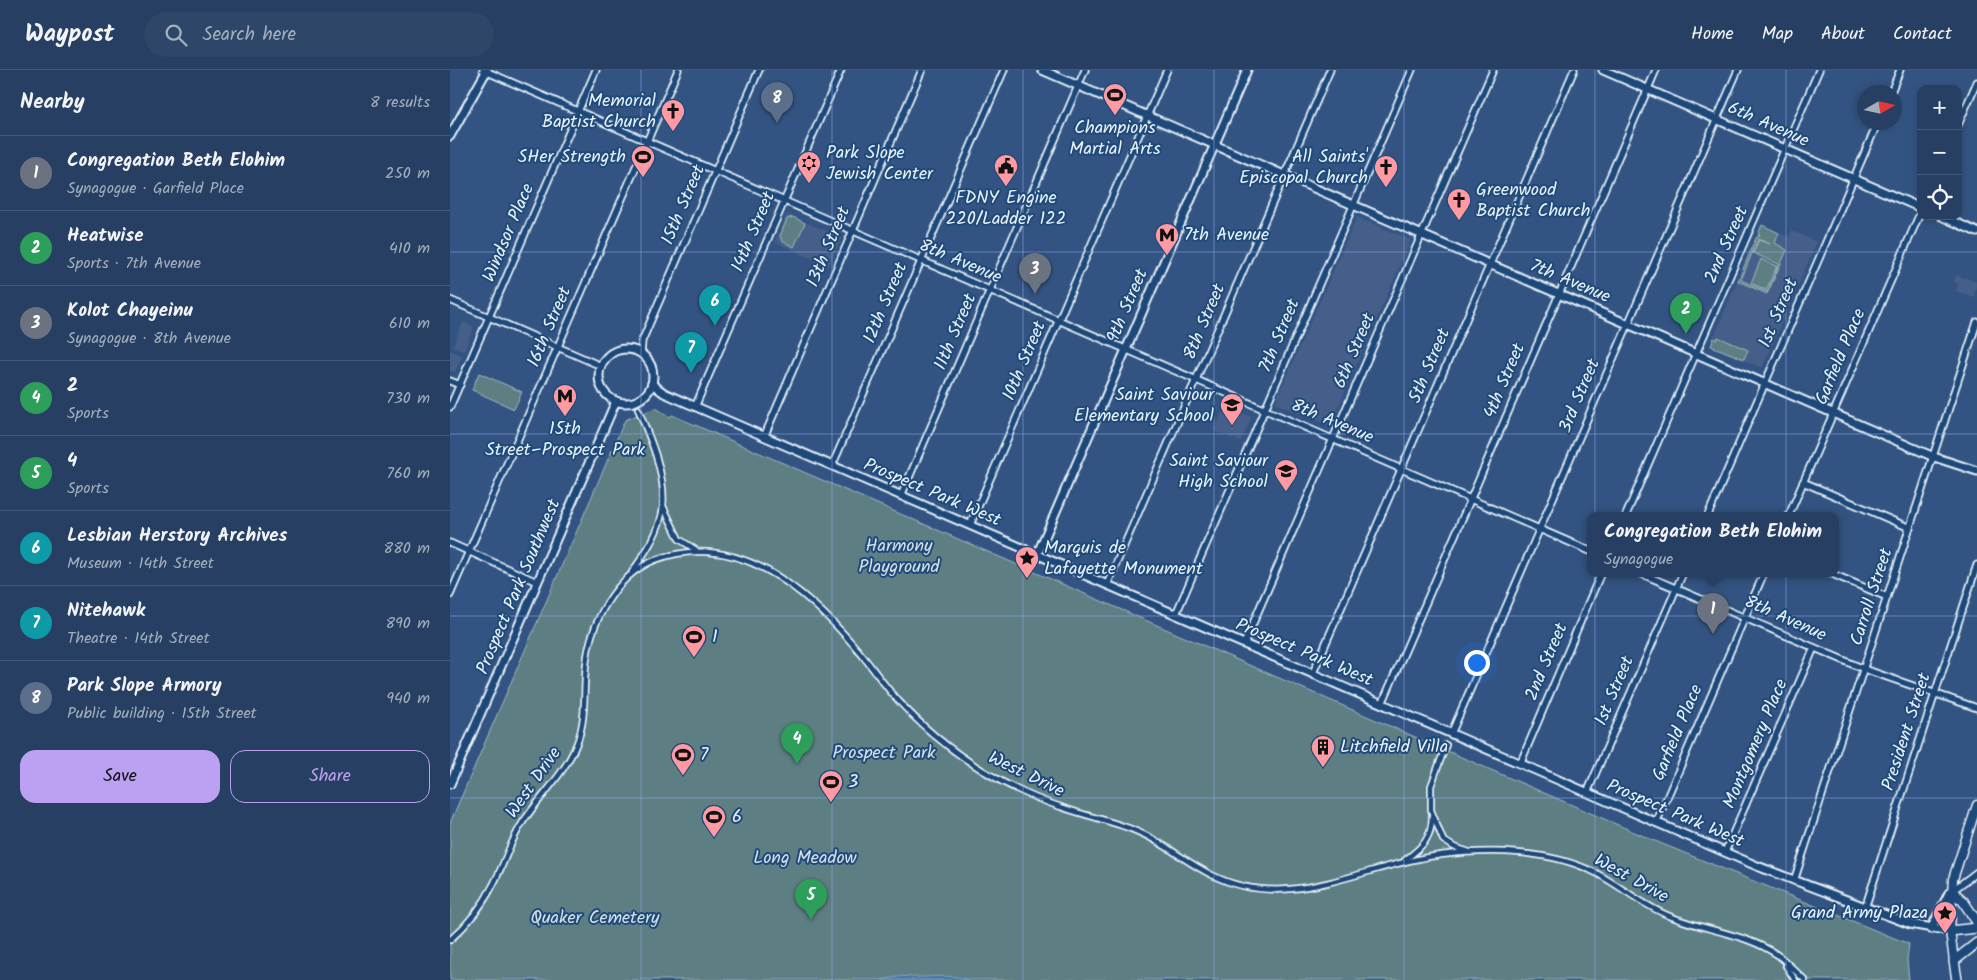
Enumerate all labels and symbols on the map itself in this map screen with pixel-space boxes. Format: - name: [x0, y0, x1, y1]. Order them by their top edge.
- pin: 8: [761, 82, 793, 123]
- sports icon: Champions Martial Arts: [1102, 82, 1128, 116]
- north arrow: [1857, 85, 1902, 130]
- place label: Memorial Baptist Church: [542, 87, 657, 137]
- street label: 6th Avenue: [1722, 94, 1814, 156]
- church icon: Memorial Baptist Church: [660, 98, 686, 132]
- place label: Champions Martial Arts: [1069, 114, 1161, 164]
- place label: Park Slope Jewish Center: [826, 139, 934, 189]
- place label: SHer Strength: [518, 143, 626, 172]
- place label: All Saints' Episcopal Church: [1239, 143, 1368, 193]
- sports icon: SHer Strength: [630, 144, 656, 178]
- synagogue icon: Park Slope Jewish Center: [796, 150, 822, 184]
- public building icon: FDNY Engine 220/Ladder 122: [993, 153, 1019, 187]
- church icon: All Saints' Episcopal Church: [1373, 154, 1399, 188]
- street label: 15th Street: [654, 159, 714, 250]
- place label: Greenwood Baptist Church: [1476, 176, 1590, 226]
- street label: Windsor Place: [475, 179, 543, 287]
- place label: FDNY Engine 220/Ladder 122: [946, 184, 1066, 234]
- street label: 14th Street: [724, 186, 784, 277]
- church icon: Greenwood Baptist Church: [1446, 187, 1472, 221]
- street label: 13th Street: [799, 201, 859, 292]
- street label: 2nd Street: [1697, 201, 1757, 288]
- place label: 7th Avenue: [1184, 221, 1269, 250]
- metro station icon: 7th Avenue: [1154, 222, 1180, 256]
- street label: 8th Avenue: [914, 232, 1006, 292]
- street label: 7th Avenue: [1525, 252, 1615, 312]
- pin: 3: [1019, 253, 1051, 294]
- street label: 12th Street: [856, 257, 916, 348]
- street label: 9th Street: [1099, 263, 1157, 348]
- street label: 1st Street: [1751, 273, 1807, 352]
- street label: 8th Street: [1176, 278, 1234, 365]
- street label: 16th Street: [520, 281, 580, 372]
- pin: 6: [699, 285, 731, 326]
- street label: 11th Street: [927, 288, 986, 375]
- pin: 2: [1670, 293, 1702, 334]
- street label: 7th Street: [1251, 294, 1309, 377]
- street label: Garfield Place: [1808, 304, 1874, 410]
- street label: 6th Street: [1326, 308, 1384, 393]
- street label: 10th Street: [995, 316, 1055, 405]
- street label: 5th Street: [1401, 323, 1459, 408]
- pin: 7: [675, 332, 707, 373]
- street label: 4th Street: [1476, 338, 1534, 423]
- street label: 3rd Street: [1551, 353, 1609, 438]
- place label: Saint Saviour Elementary School: [1074, 381, 1215, 431]
- metro station icon: 15th Street–Prospect Park: [552, 383, 578, 417]
- school or university icon: Saint Saviour Elementary School: [1219, 392, 1245, 426]
- street label: 8th Avenue: [1286, 392, 1378, 452]
- place label: 15th Street–Prospect Park: [485, 415, 645, 465]
- place label: Saint Saviour High School: [1169, 447, 1269, 497]
- street label: Prospect Park West: [859, 451, 1006, 535]
- school or university icon: Saint Saviour High School: [1273, 458, 1299, 492]
- street label: Prospect Park Southwest: [469, 494, 570, 679]
- park label: Harmony Playground: [859, 532, 940, 582]
- place label: Marquis de Lafayette Monument: [1044, 534, 1204, 584]
- street label: Carroll Street: [1843, 544, 1902, 650]
- place icon: Marquis de Lafayette Monument: [1014, 545, 1040, 579]
- street label: 8th Avenue: [1739, 588, 1831, 650]
- pin: 1: [1697, 593, 1729, 634]
- street label: Prospect Park West: [1231, 611, 1378, 695]
- street label: 2nd Street: [1518, 618, 1577, 705]
- place label: 1: [712, 623, 718, 652]
- sports icon: 1: [681, 624, 707, 658]
- your location: [1464, 650, 1490, 676]
- street label: 1st Street: [1587, 651, 1643, 730]
- street label: President Street: [1874, 668, 1940, 795]
- street label: Montgomery Place: [1716, 675, 1796, 813]
- street label: Garfield Place: [1645, 680, 1711, 786]
- pin: 4: [781, 723, 813, 764]
- place label: Litchfield Villa: [1340, 733, 1448, 762]
- building icon: Litchfield Villa: [1310, 734, 1336, 768]
- park label: Prospect Park: [832, 739, 936, 768]
- street label: West Drive: [499, 741, 569, 825]
- place label: 7: [700, 741, 709, 770]
- sports icon: 7: [670, 742, 696, 776]
- street label: West Drive: [983, 744, 1069, 806]
- place label: 3: [848, 768, 858, 797]
- sports icon: 3: [818, 769, 844, 803]
- street label: Prospect Park West: [1602, 772, 1749, 856]
- place label: 6: [732, 803, 742, 832]
- sports icon: 6: [701, 804, 727, 838]
- park label: Long Meadow: [753, 844, 858, 873]
- street label: West Drive: [1588, 847, 1674, 911]
- pin: 5: [795, 879, 827, 920]
- place label: Grand Army Plaza: [1791, 899, 1928, 928]
- place icon: Grand Army Plaza: [1932, 900, 1958, 934]
- park label: Quaker Cemetery: [530, 904, 660, 933]

